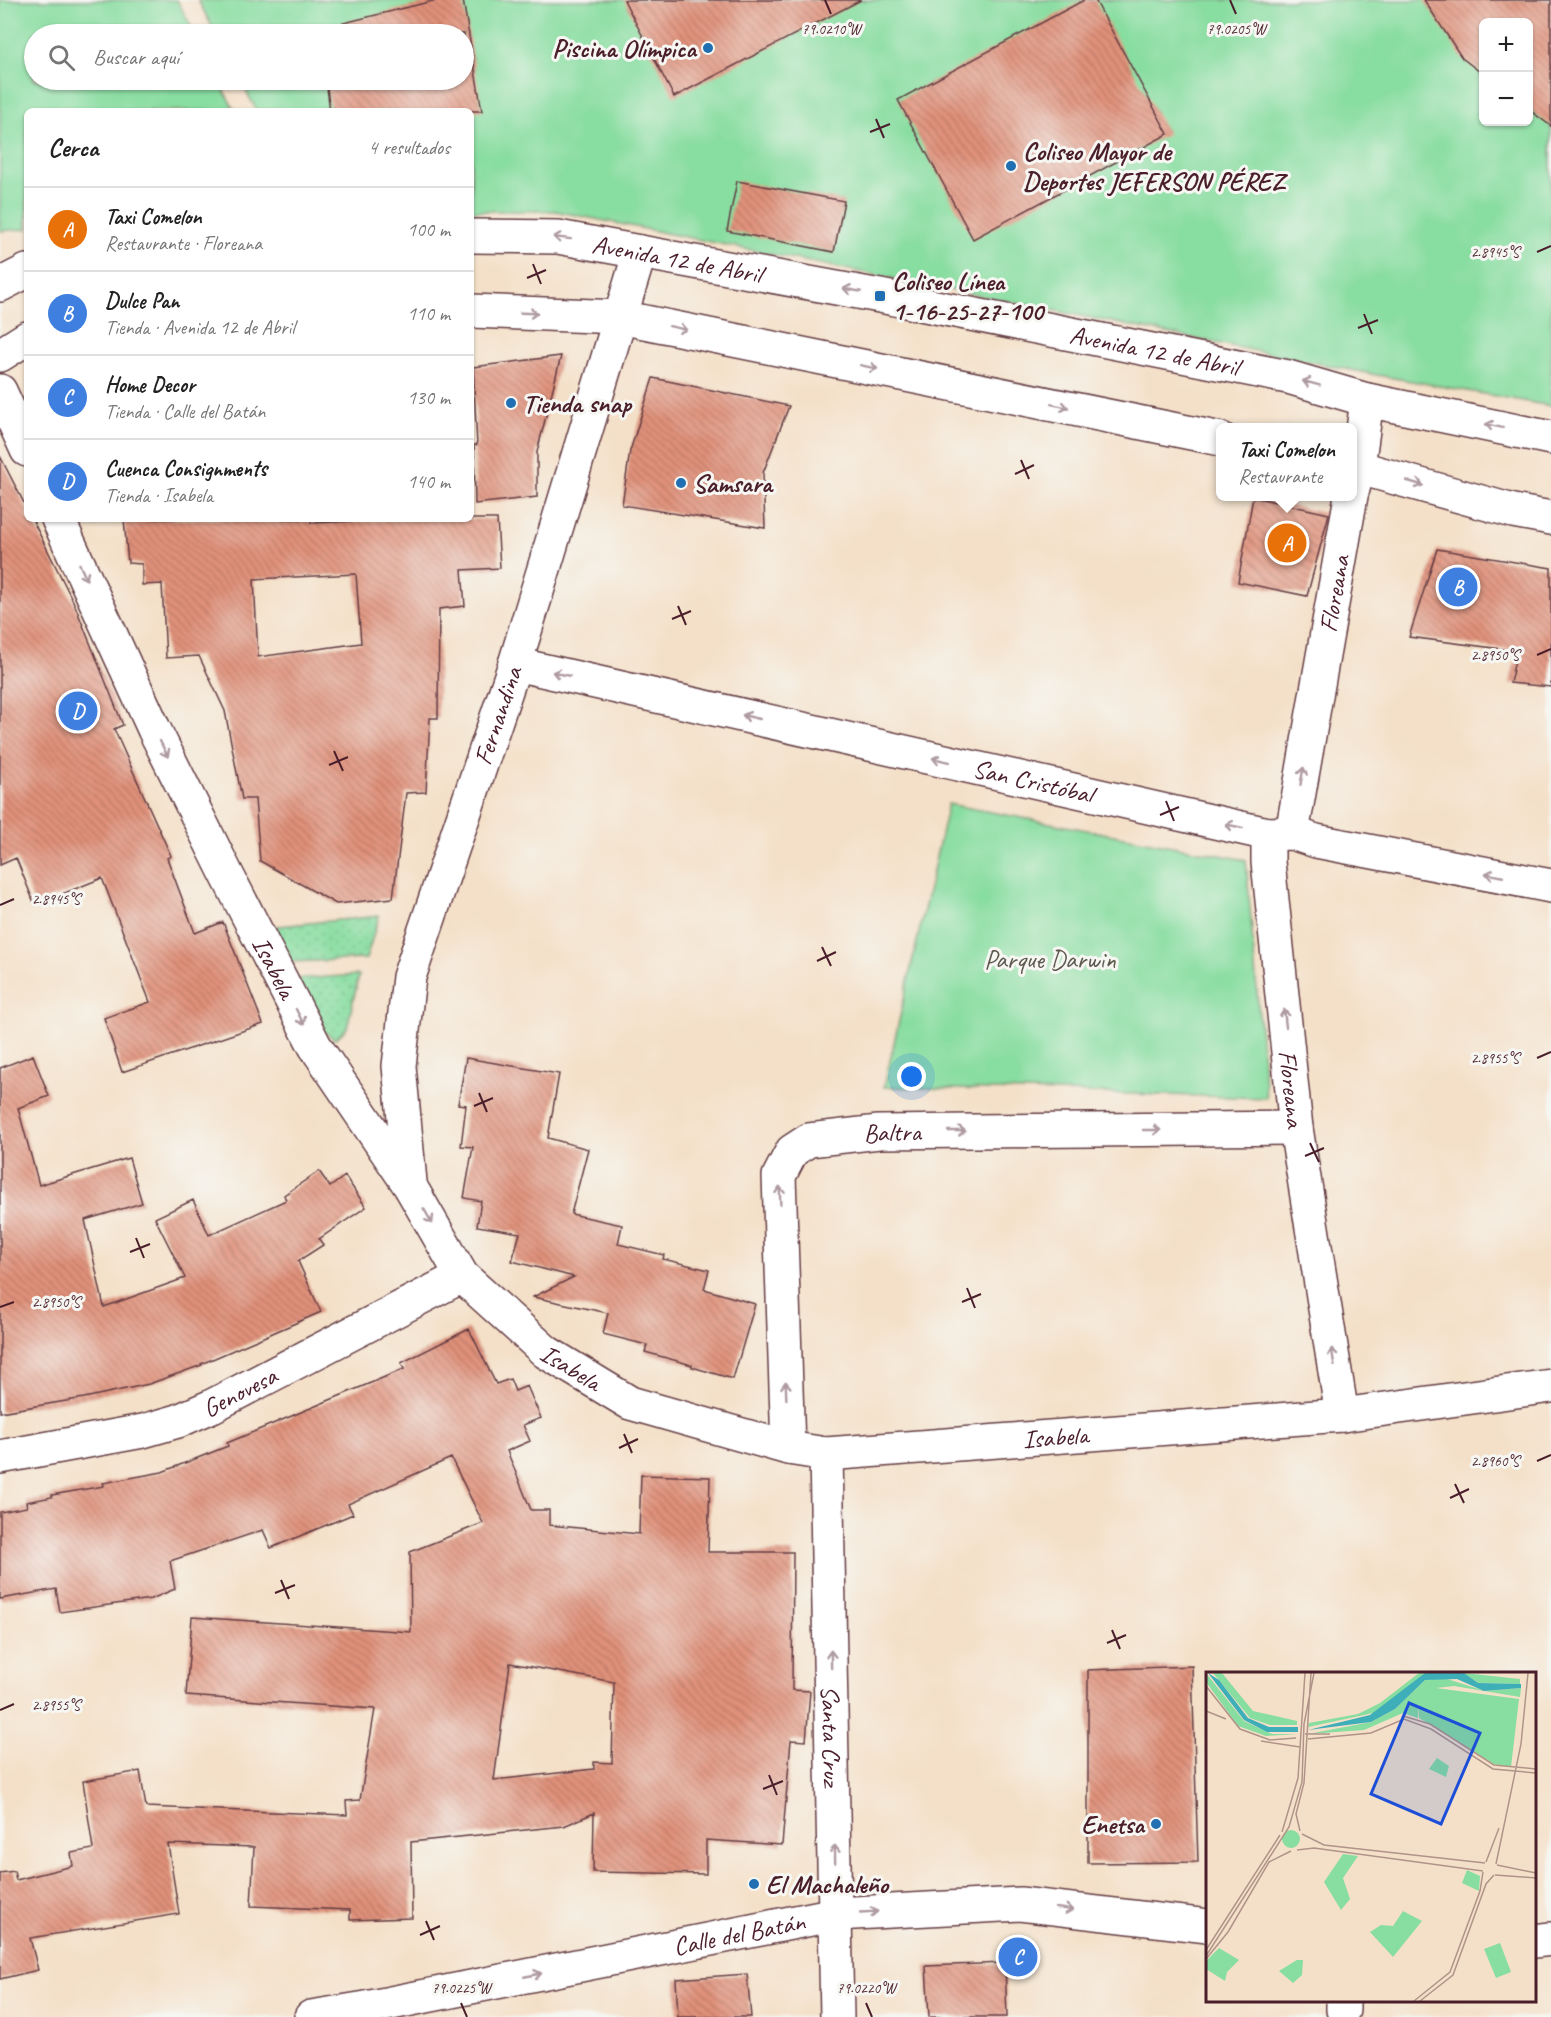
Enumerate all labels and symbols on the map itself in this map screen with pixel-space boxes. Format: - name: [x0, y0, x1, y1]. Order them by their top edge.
- text: 79.0210°W: [802, 20, 863, 39]
- text: 79.0205°W: [1207, 20, 1268, 39]
- place label: Piscina Olímpica: [552, 32, 698, 65]
- marker: Piscina Olímpica: [701, 41, 715, 55]
- place label: Coliseo Mayor de Deportes JEFERSON PÉREZ: [1023, 135, 1289, 198]
- marker: Coliseo Mayor de Deportes JEFERSON PÉREZ: [1004, 159, 1018, 173]
- street label: Avenida 12 de Abril: [590, 228, 769, 292]
- one-way arrow: [552, 233, 572, 244]
- text: 2.8945°S: [1471, 243, 1522, 262]
- place label: Coliseo Línea 1-16-25-27-100: [892, 265, 1045, 328]
- one-way arrow: [843, 285, 863, 296]
- marker: Coliseo Línea 1-16-25-27-100: [873, 289, 887, 303]
- one-way arrow: [519, 308, 539, 319]
- street label: Avenida 12 de Abril: [1067, 318, 1246, 385]
- one-way arrow: [667, 323, 687, 334]
- one-way arrow: [859, 362, 878, 373]
- one-way arrow: [1302, 377, 1321, 388]
- place label: Tienda snap: [523, 387, 633, 420]
- marker: Tienda snap: [504, 396, 518, 410]
- one-way arrow: [1050, 401, 1069, 412]
- one-way arrow: [1484, 420, 1503, 432]
- place label: Samsara: [693, 467, 774, 500]
- marker: Samsara: [674, 476, 688, 490]
- one-way arrow: [1405, 478, 1424, 489]
- pin: A: [1268, 520, 1306, 566]
- street label: Floreana: [1311, 551, 1358, 635]
- one-way arrow: [77, 563, 89, 581]
- pin: B: [1438, 564, 1478, 610]
- text: 2.8950°S: [1471, 646, 1522, 665]
- street label: Fernandina: [466, 661, 530, 769]
- one-way arrow: [552, 668, 571, 680]
- pin: D: [58, 688, 98, 734]
- one-way arrow: [742, 711, 761, 722]
- one-way arrow: [159, 740, 170, 758]
- street label: San Cristóbal: [970, 752, 1101, 812]
- one-way arrow: [932, 754, 952, 765]
- one-way arrow: [1296, 766, 1307, 786]
- one-way arrow: [1225, 820, 1244, 831]
- one-way arrow: [1484, 869, 1504, 880]
- text: 2.8945°S: [32, 890, 83, 909]
- street label: Isabela: [244, 931, 305, 1006]
- park label: Parque Darwin: [984, 943, 1116, 976]
- one-way arrow: [295, 1007, 306, 1025]
- one-way arrow: [1279, 1009, 1290, 1029]
- street label: Floreana: [1271, 1049, 1312, 1131]
- text: 2.8955°S: [1471, 1049, 1522, 1068]
- your location: [897, 1062, 926, 1091]
- street label: Baltra: [861, 1116, 923, 1151]
- one-way arrow: [1142, 1124, 1162, 1136]
- one-way arrow: [947, 1125, 967, 1137]
- one-way arrow: [774, 1185, 786, 1205]
- one-way arrow: [422, 1207, 434, 1224]
- text: 2.8950°S: [32, 1293, 83, 1312]
- street label: Isabela: [534, 1337, 609, 1400]
- one-way arrow: [1327, 1347, 1338, 1367]
- street label: Genovesa: [198, 1358, 284, 1425]
- one-way arrow: [781, 1380, 792, 1400]
- street label: Isabela: [1022, 1418, 1092, 1456]
- text: 2.8960°S: [1471, 1452, 1522, 1471]
- one-way arrow: [825, 1649, 837, 1669]
- inset map: [1206, 1672, 1536, 2002]
- street label: Santa Cruz: [814, 1685, 849, 1789]
- text: 2.8955°S: [32, 1696, 83, 1715]
- place label: Enetsa: [1081, 1808, 1146, 1841]
- marker: Enetsa: [1149, 1817, 1163, 1831]
- one-way arrow: [829, 1844, 840, 1864]
- place label: El Machaleño: [766, 1868, 889, 1901]
- marker: El Machaleño: [747, 1877, 761, 1891]
- street label: Calle del Batán: [670, 1904, 809, 1963]
- one-way arrow: [1053, 1904, 1073, 1915]
- one-way arrow: [859, 1906, 879, 1917]
- pin: C: [998, 1934, 1038, 1980]
- one-way arrow: [523, 1969, 543, 1980]
- text: 79.0225°W: [432, 1979, 493, 1998]
- text: 79.0220°W: [837, 1979, 898, 1998]

